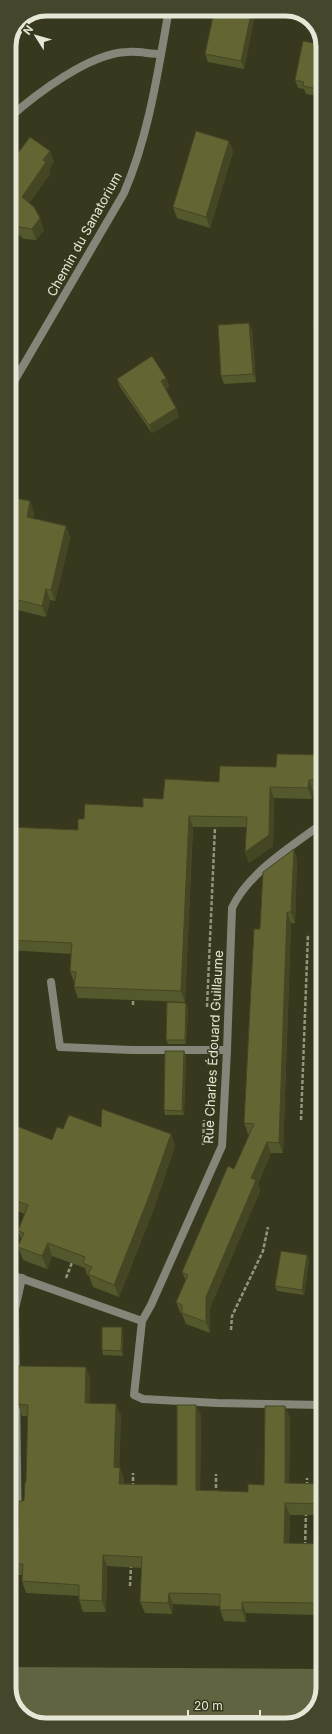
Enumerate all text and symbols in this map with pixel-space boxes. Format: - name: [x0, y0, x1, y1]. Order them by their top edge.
- north arrow: [16, 16, 56, 56]
- text: N: [20, 22, 36, 38]
- street label: Chemin du Sanatorium: [43, 169, 125, 299]
- street label: Rue Charles Édouard Guillaume: [200, 950, 226, 1144]
- scale bar: [188, 1692, 260, 1718]
- text: 20 m: [194, 1698, 223, 1713]

